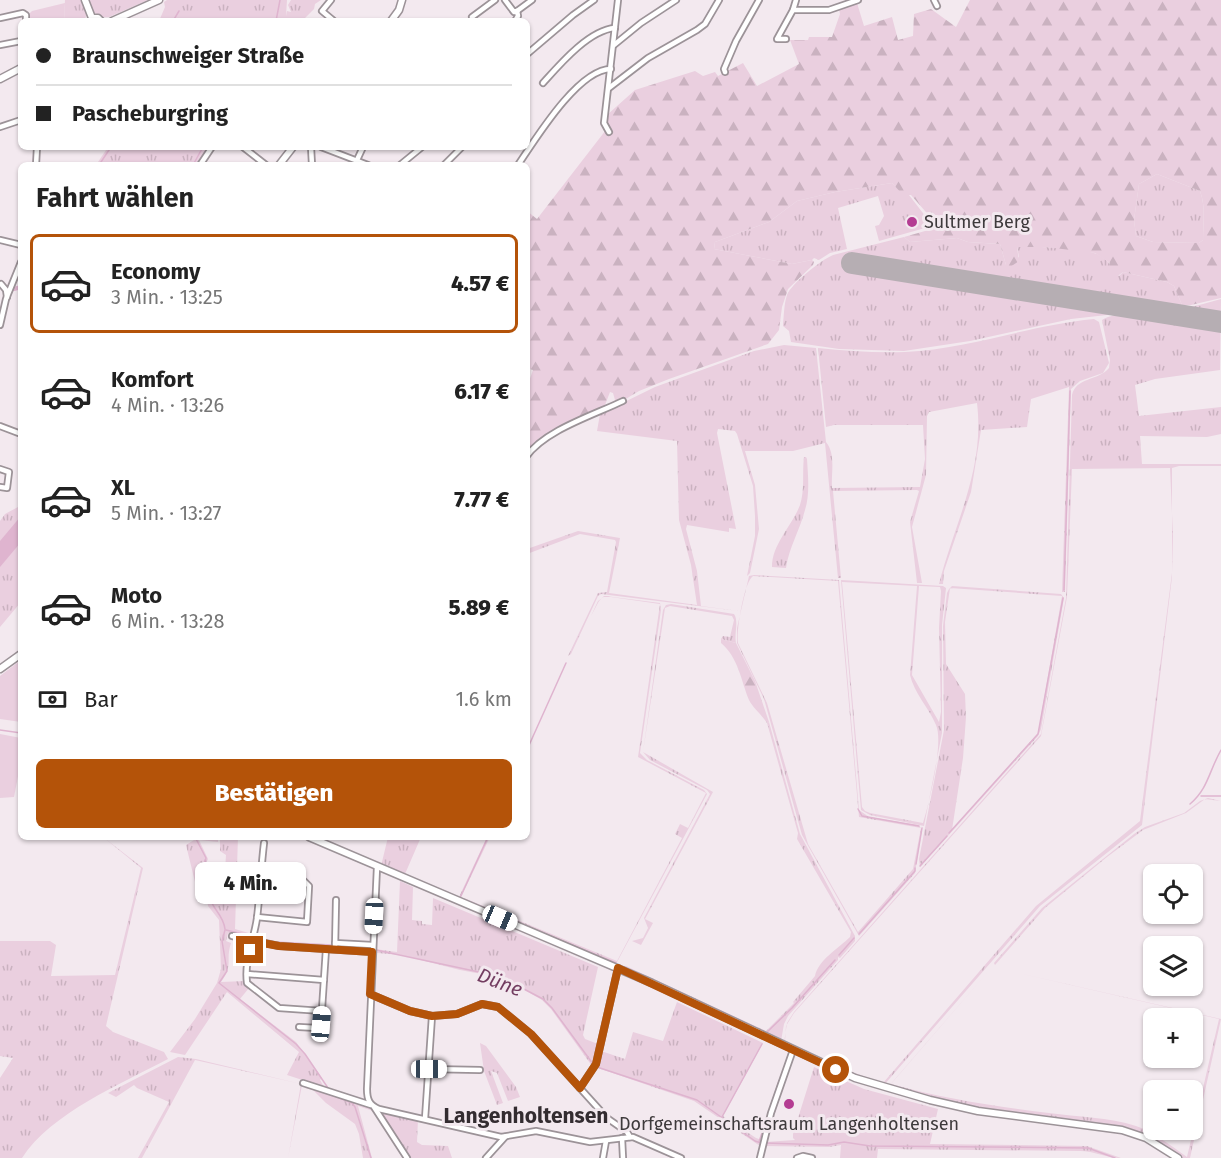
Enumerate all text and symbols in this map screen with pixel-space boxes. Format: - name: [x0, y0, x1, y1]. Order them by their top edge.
- text: Braunschweiger Straße: [72, 42, 304, 69]
- text: Pascheburgring: [72, 100, 228, 127]
- text: Fahrt wählen: [36, 182, 194, 214]
- place label: Sultmer Berg: [924, 211, 1030, 233]
- marker: Sultmer Berg: [905, 215, 919, 229]
- icon: car: [39, 257, 93, 311]
- text: Economy: [111, 258, 200, 285]
- text: 4.57 €: [451, 270, 509, 297]
- text: 3 Min. · 13:25: [111, 285, 223, 309]
- icon: car: [39, 365, 93, 419]
- text: Komfort: [111, 366, 194, 393]
- text: 6.17 €: [454, 378, 509, 405]
- text: 4 Min. · 13:26: [111, 393, 224, 417]
- icon: car: [39, 473, 93, 527]
- text: XL: [111, 474, 135, 501]
- text: 7.77 €: [454, 486, 509, 513]
- text: 5 Min. · 13:27: [111, 501, 221, 525]
- icon: car: [39, 581, 93, 635]
- text: Moto: [111, 582, 162, 609]
- text: 5.89 €: [448, 594, 509, 621]
- text: 6 Min. · 13:28: [111, 609, 224, 633]
- icon: cash: [36, 683, 69, 716]
- text: Bar: [84, 686, 118, 713]
- text: 1.6 km: [455, 687, 512, 711]
- button: Bestätigen: [36, 759, 512, 828]
- callout: 4 Min.: [194, 863, 306, 905]
- map controls: [1143, 864, 1203, 1140]
- button: locate: [1143, 864, 1203, 924]
- text: 4 Min.: [224, 871, 277, 895]
- car: [364, 898, 384, 934]
- car: [480, 903, 520, 933]
- route end: [236, 936, 263, 963]
- button: layers: [1143, 936, 1203, 996]
- water label: Düne: [474, 963, 526, 1001]
- car: [310, 1005, 332, 1043]
- button: +: [1143, 1008, 1203, 1068]
- route start: [822, 1056, 849, 1083]
- car: [411, 1060, 447, 1078]
- button: −: [1143, 1080, 1203, 1140]
- marker: Dorfgemeinschaftsraum Langenholtensen: [782, 1097, 796, 1111]
- district label: Langenholtensen: [444, 1103, 608, 1129]
- place label: Dorfgemeinschaftsraum Langenholtensen: [619, 1113, 959, 1135]

